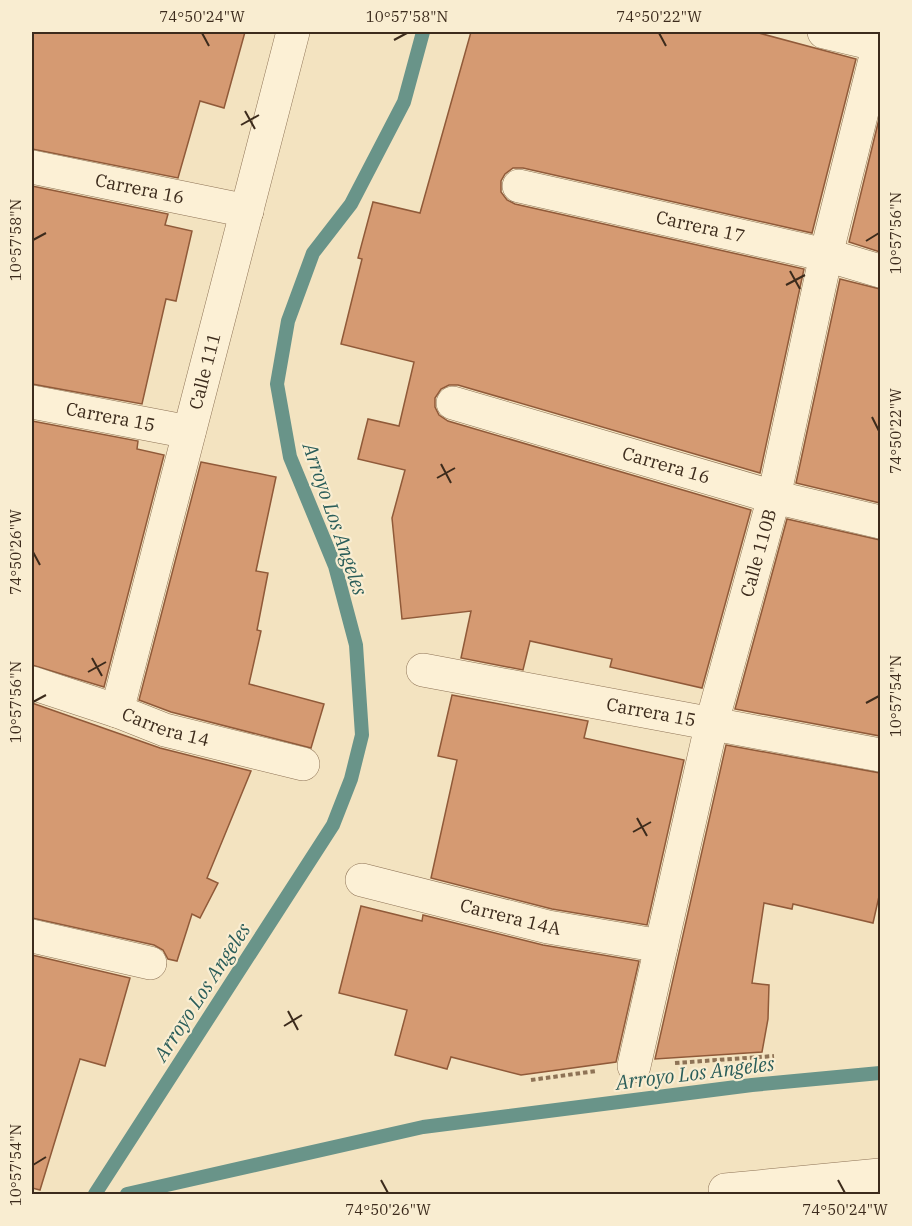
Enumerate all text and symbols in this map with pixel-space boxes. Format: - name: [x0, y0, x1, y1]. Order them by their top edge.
- text: 74°50'24"W: [159, 7, 245, 26]
- text: 10°57'58"N: [366, 7, 448, 26]
- text: 74°50'22"W: [616, 7, 702, 26]
- street label: Carrera 16: [93, 168, 187, 209]
- text: 10°57'56"N: [886, 192, 905, 274]
- text: 10°57'58"N: [6, 199, 25, 281]
- street label: Carrera 17: [654, 205, 747, 247]
- street label: Calle 111: [184, 330, 226, 412]
- text: 74°50'22"W: [886, 388, 905, 474]
- street label: Carrera 15: [64, 397, 157, 436]
- water label: Arroyo Los Angeles: [296, 437, 374, 599]
- street label: Carrera 16: [619, 441, 713, 489]
- street label: Calle 110B: [735, 506, 781, 600]
- text: 74°50'26"W: [6, 509, 25, 595]
- text: 10°57'54"N: [886, 655, 905, 737]
- text: 10°57'56"N: [6, 661, 25, 743]
- street label: Carrera 15: [605, 692, 698, 732]
- street label: Carrera 14: [119, 702, 212, 751]
- street label: Carrera 14A: [458, 893, 563, 940]
- water label: Arroyo Los Angeles: [146, 917, 257, 1068]
- water label: Arroyo Los Angeles: [612, 1049, 776, 1096]
- text: 10°57'54"N: [6, 1124, 25, 1206]
- text: 74°50'26"W: [345, 1200, 431, 1219]
- text: 74°50'24"W: [802, 1200, 888, 1219]

